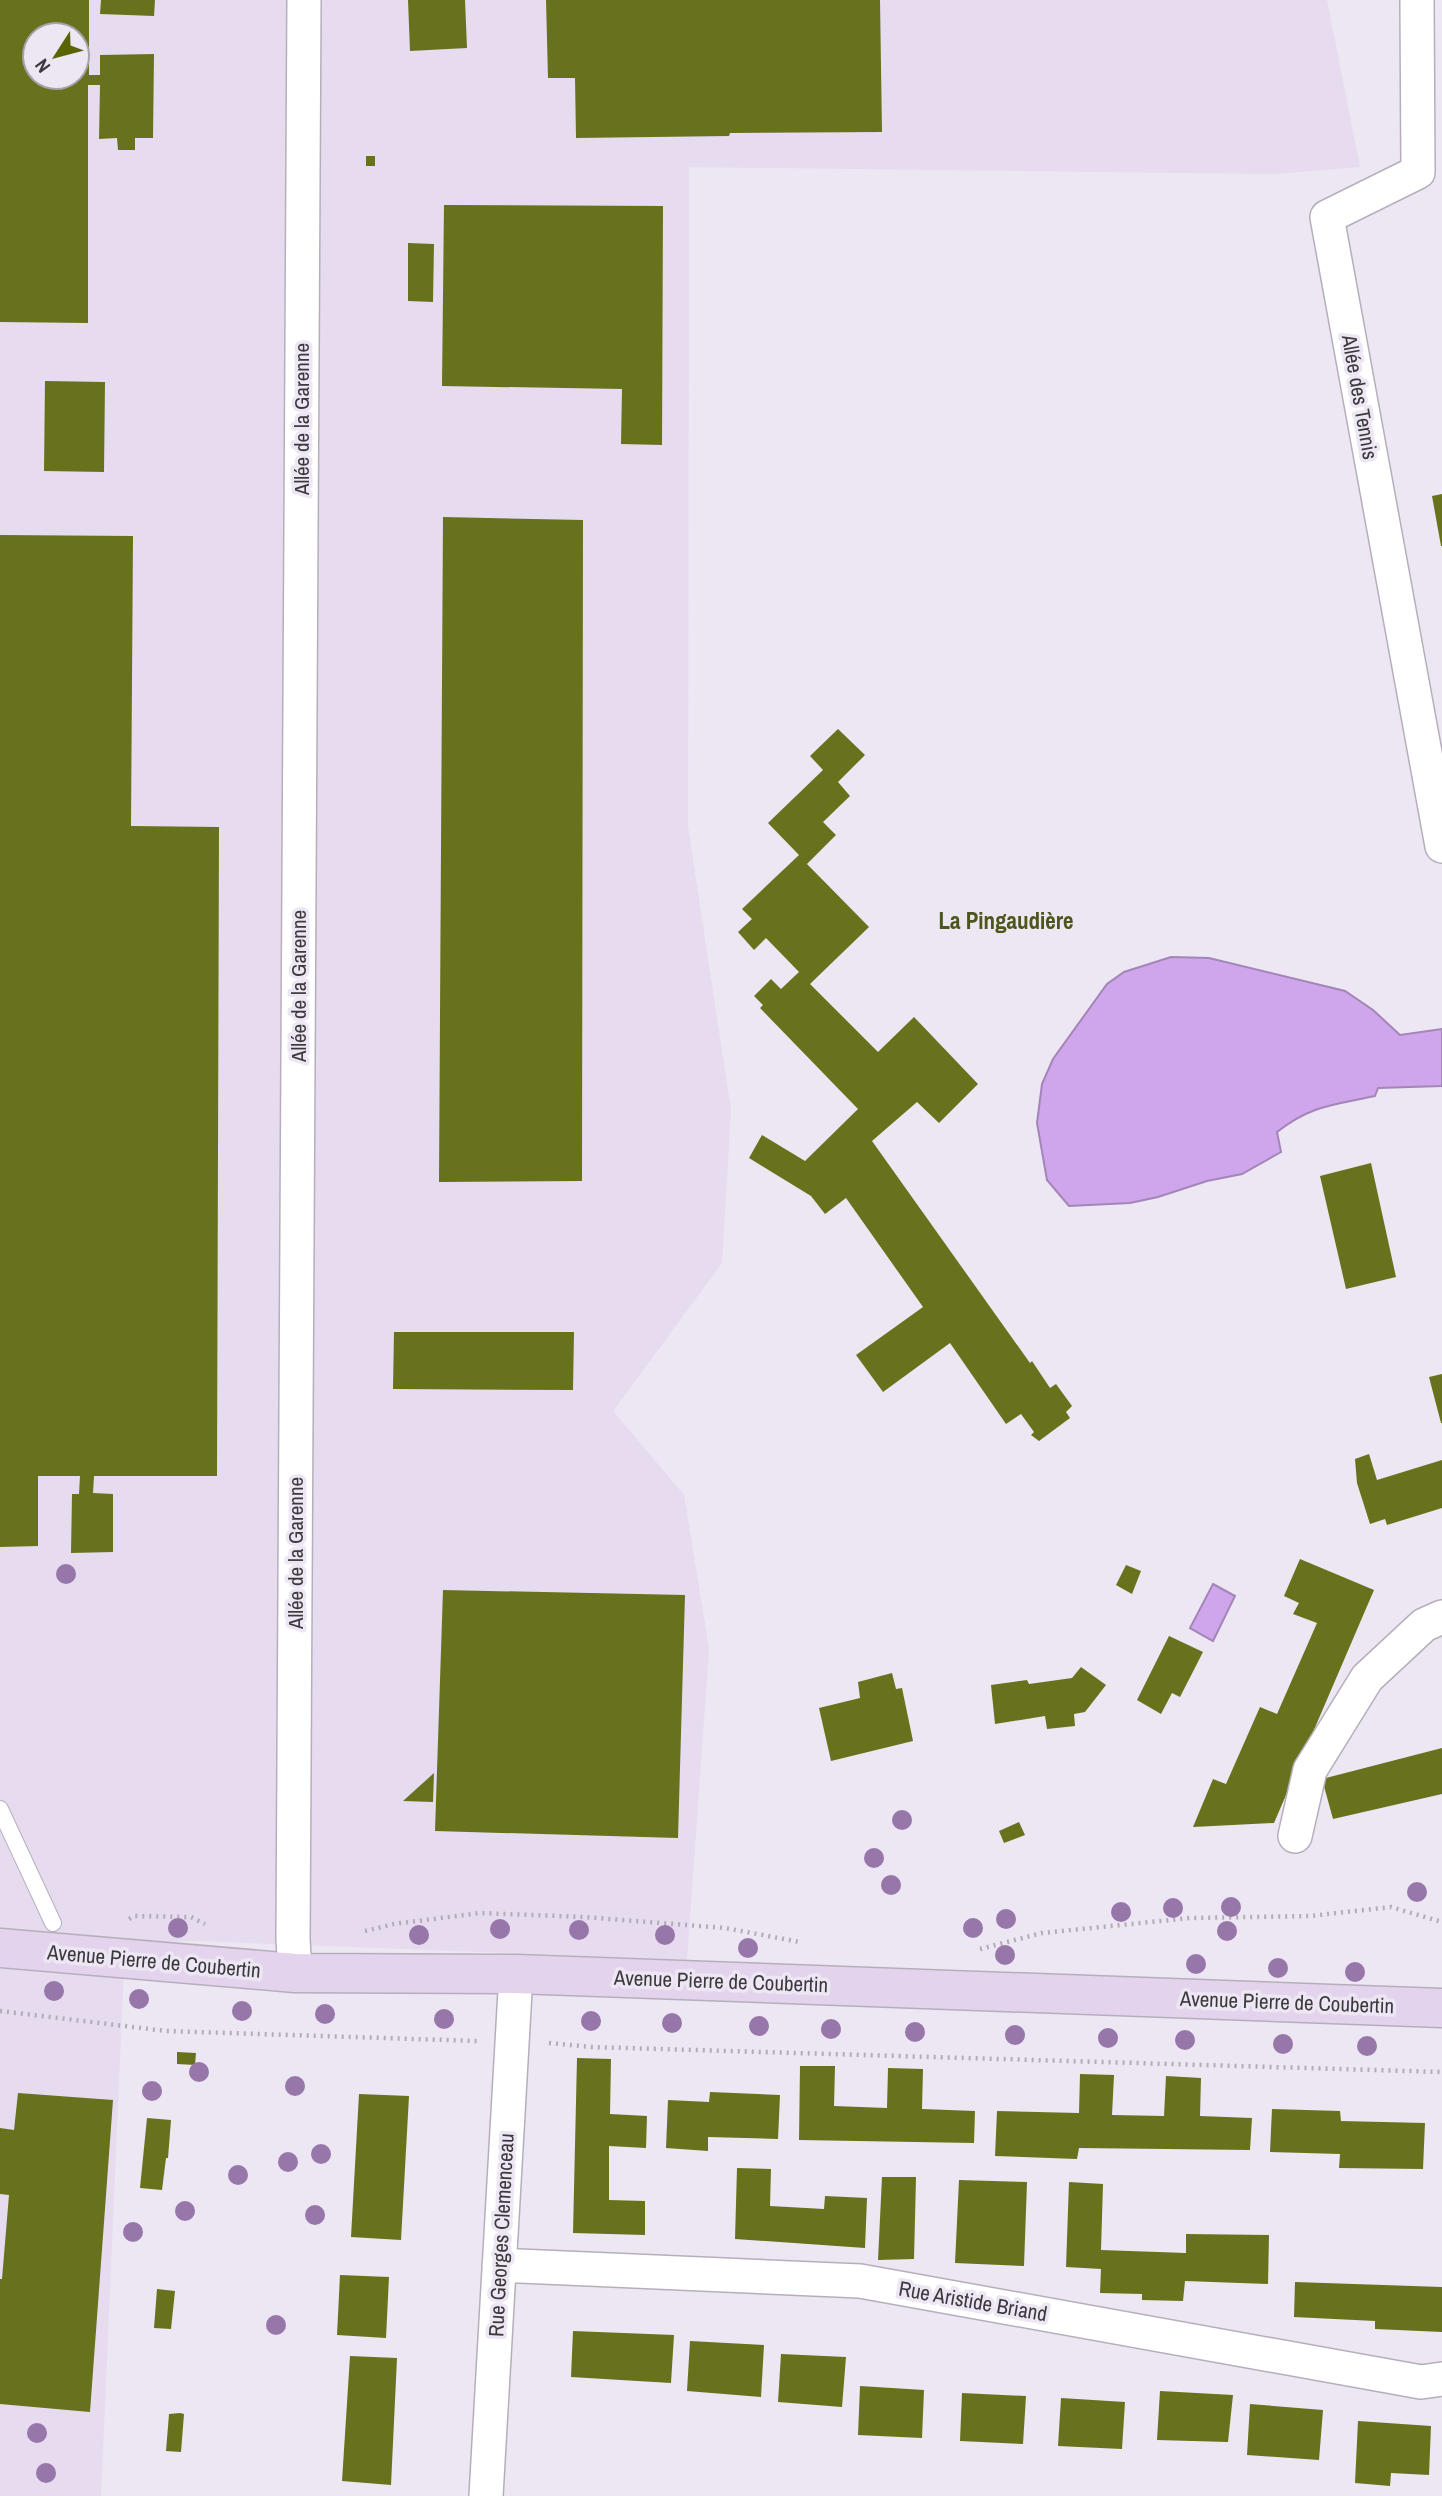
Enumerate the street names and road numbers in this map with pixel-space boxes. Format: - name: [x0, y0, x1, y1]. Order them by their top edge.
- street label: Allée des Tennis: [1335, 331, 1385, 462]
- street label: Allée de la Garenne: [287, 343, 316, 496]
- street label: Allée de la Garenne: [284, 910, 313, 1063]
- street label: Allée de la Garenne: [281, 1477, 310, 1630]
- street label: Avenue Pierre de Coubertin: [45, 1937, 262, 1985]
- street label: Avenue Pierre de Coubertin: [612, 1963, 829, 1999]
- street label: Avenue Pierre de Coubertin: [1178, 1984, 1395, 2020]
- street label: Rue Georges Clemenceau: [481, 2132, 521, 2338]
- street label: Rue Aristide Briand: [896, 2274, 1050, 2328]

